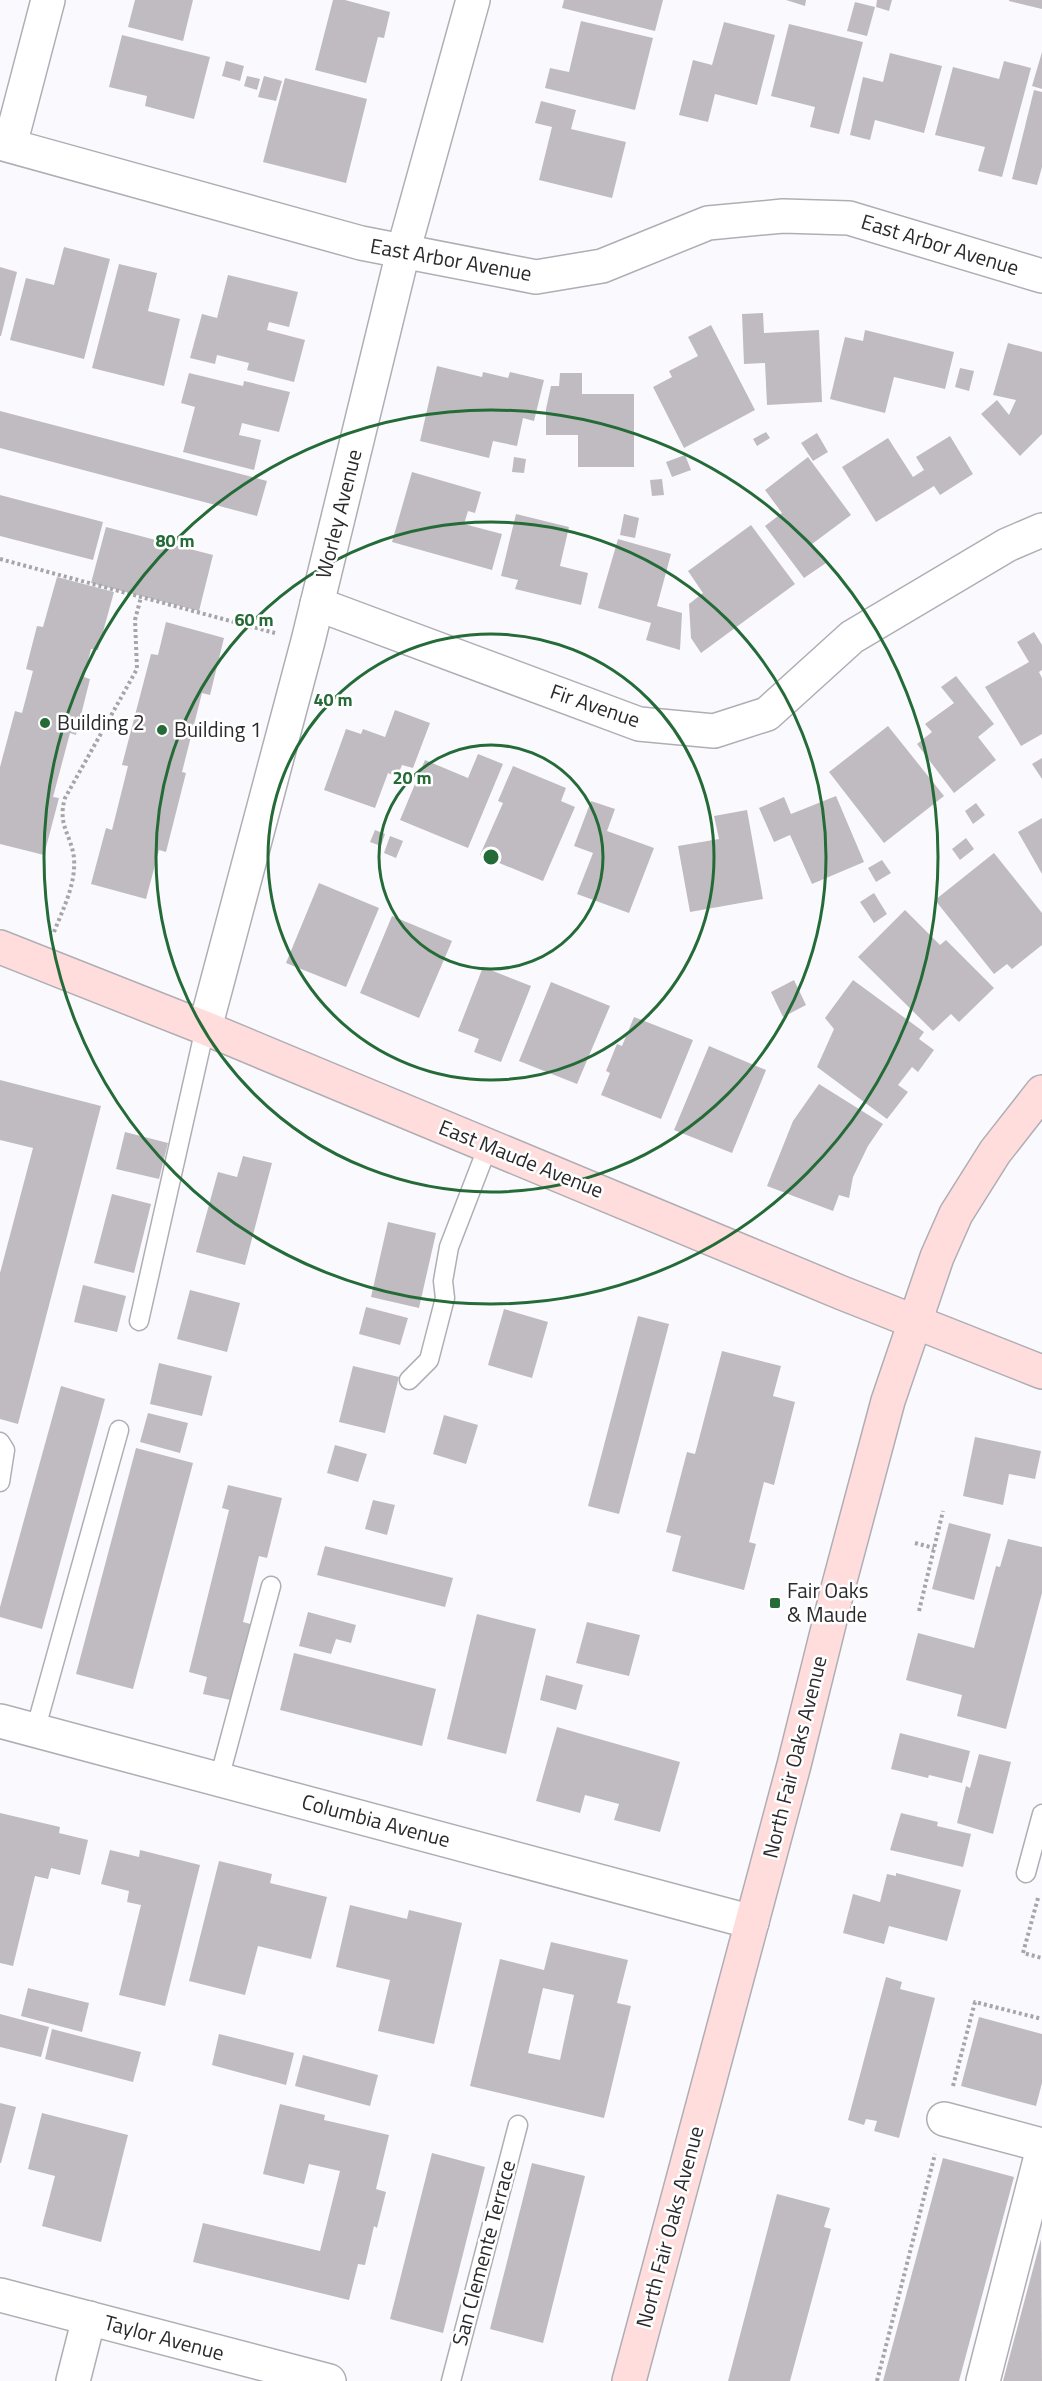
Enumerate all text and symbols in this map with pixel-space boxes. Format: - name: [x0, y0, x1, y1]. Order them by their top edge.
- street label: East Arbor Avenue: [857, 205, 1023, 283]
- street label: East Arbor Avenue: [368, 229, 534, 289]
- street label: Worley Avenue: [307, 446, 370, 582]
- text: 80 m: [155, 527, 195, 554]
- text: 60 m: [234, 606, 274, 633]
- street label: Fir Avenue: [546, 675, 645, 735]
- text: 40 m: [313, 686, 353, 713]
- place label: Building 2: [57, 706, 145, 738]
- place label: Building 1: [174, 713, 262, 745]
- marker: Building 2: [38, 716, 52, 730]
- marker: Building 1: [155, 723, 169, 737]
- text: 20 m: [392, 764, 432, 791]
- centre of rings: [481, 847, 501, 867]
- street label: East Maude Avenue: [434, 1110, 609, 1206]
- place label: Fair Oaks & Maude: [787, 1574, 869, 1630]
- marker: Fair Oaks & Maude: [768, 1596, 782, 1610]
- street label: North Fair Oaks Avenue: [753, 1652, 835, 1861]
- street label: Columbia Avenue: [299, 1785, 454, 1855]
- street label: North Fair Oaks Avenue: [627, 2122, 711, 2331]
- street label: San Clemente Terrace: [443, 2156, 523, 2349]
- street label: Taylor Avenue: [101, 2306, 228, 2368]

